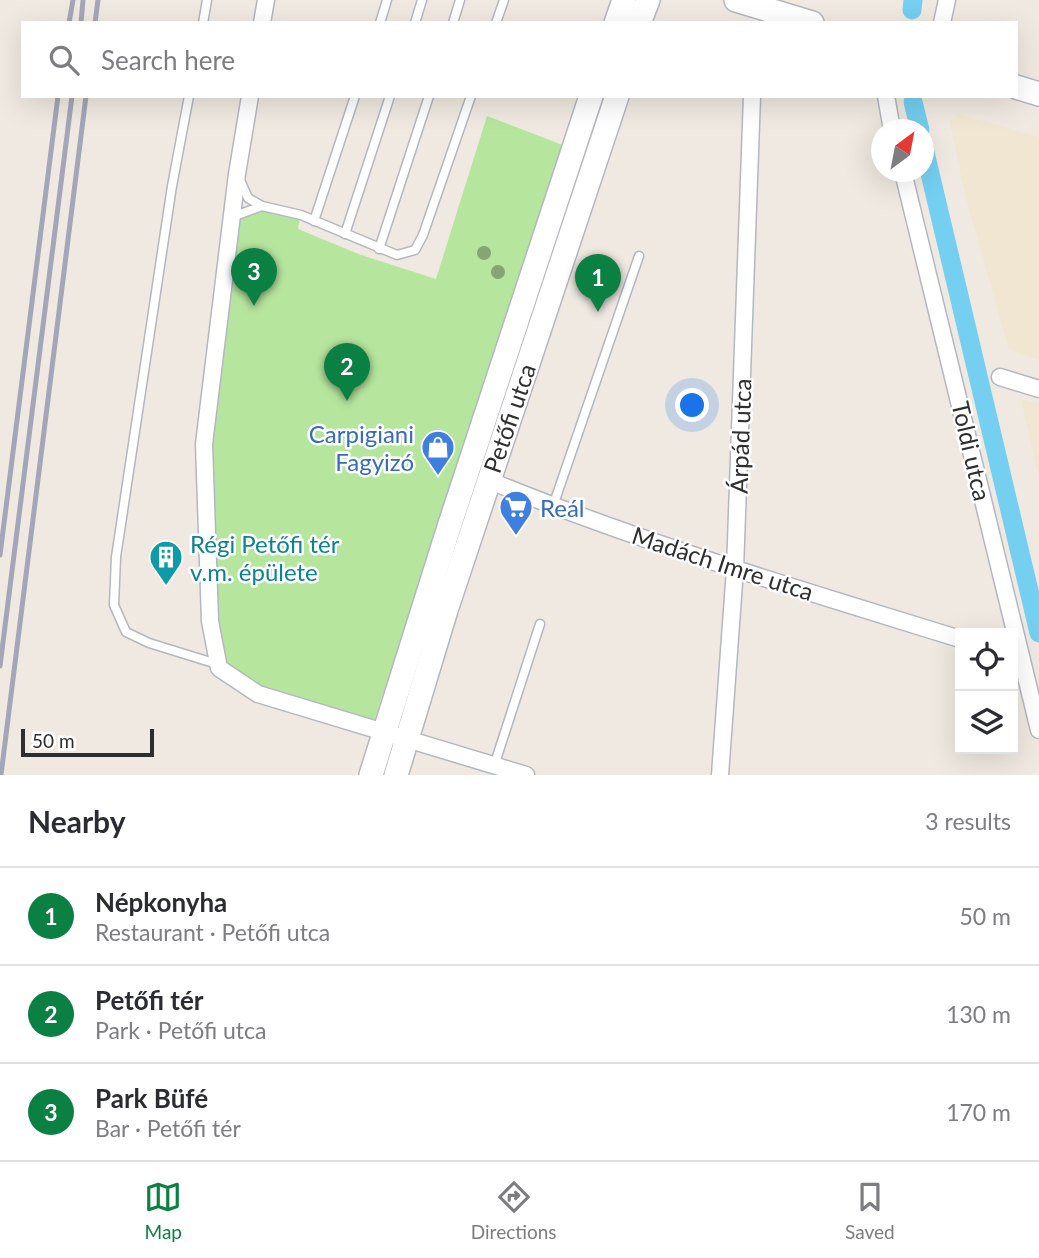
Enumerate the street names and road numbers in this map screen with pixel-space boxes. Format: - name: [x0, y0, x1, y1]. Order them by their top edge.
- street label: Petőfi utca: [477, 360, 541, 476]
- street label: Árpád utca: [723, 378, 757, 494]
- street label: Toldi utca: [946, 398, 998, 504]
- street label: Madách Imre utca: [629, 520, 817, 606]

